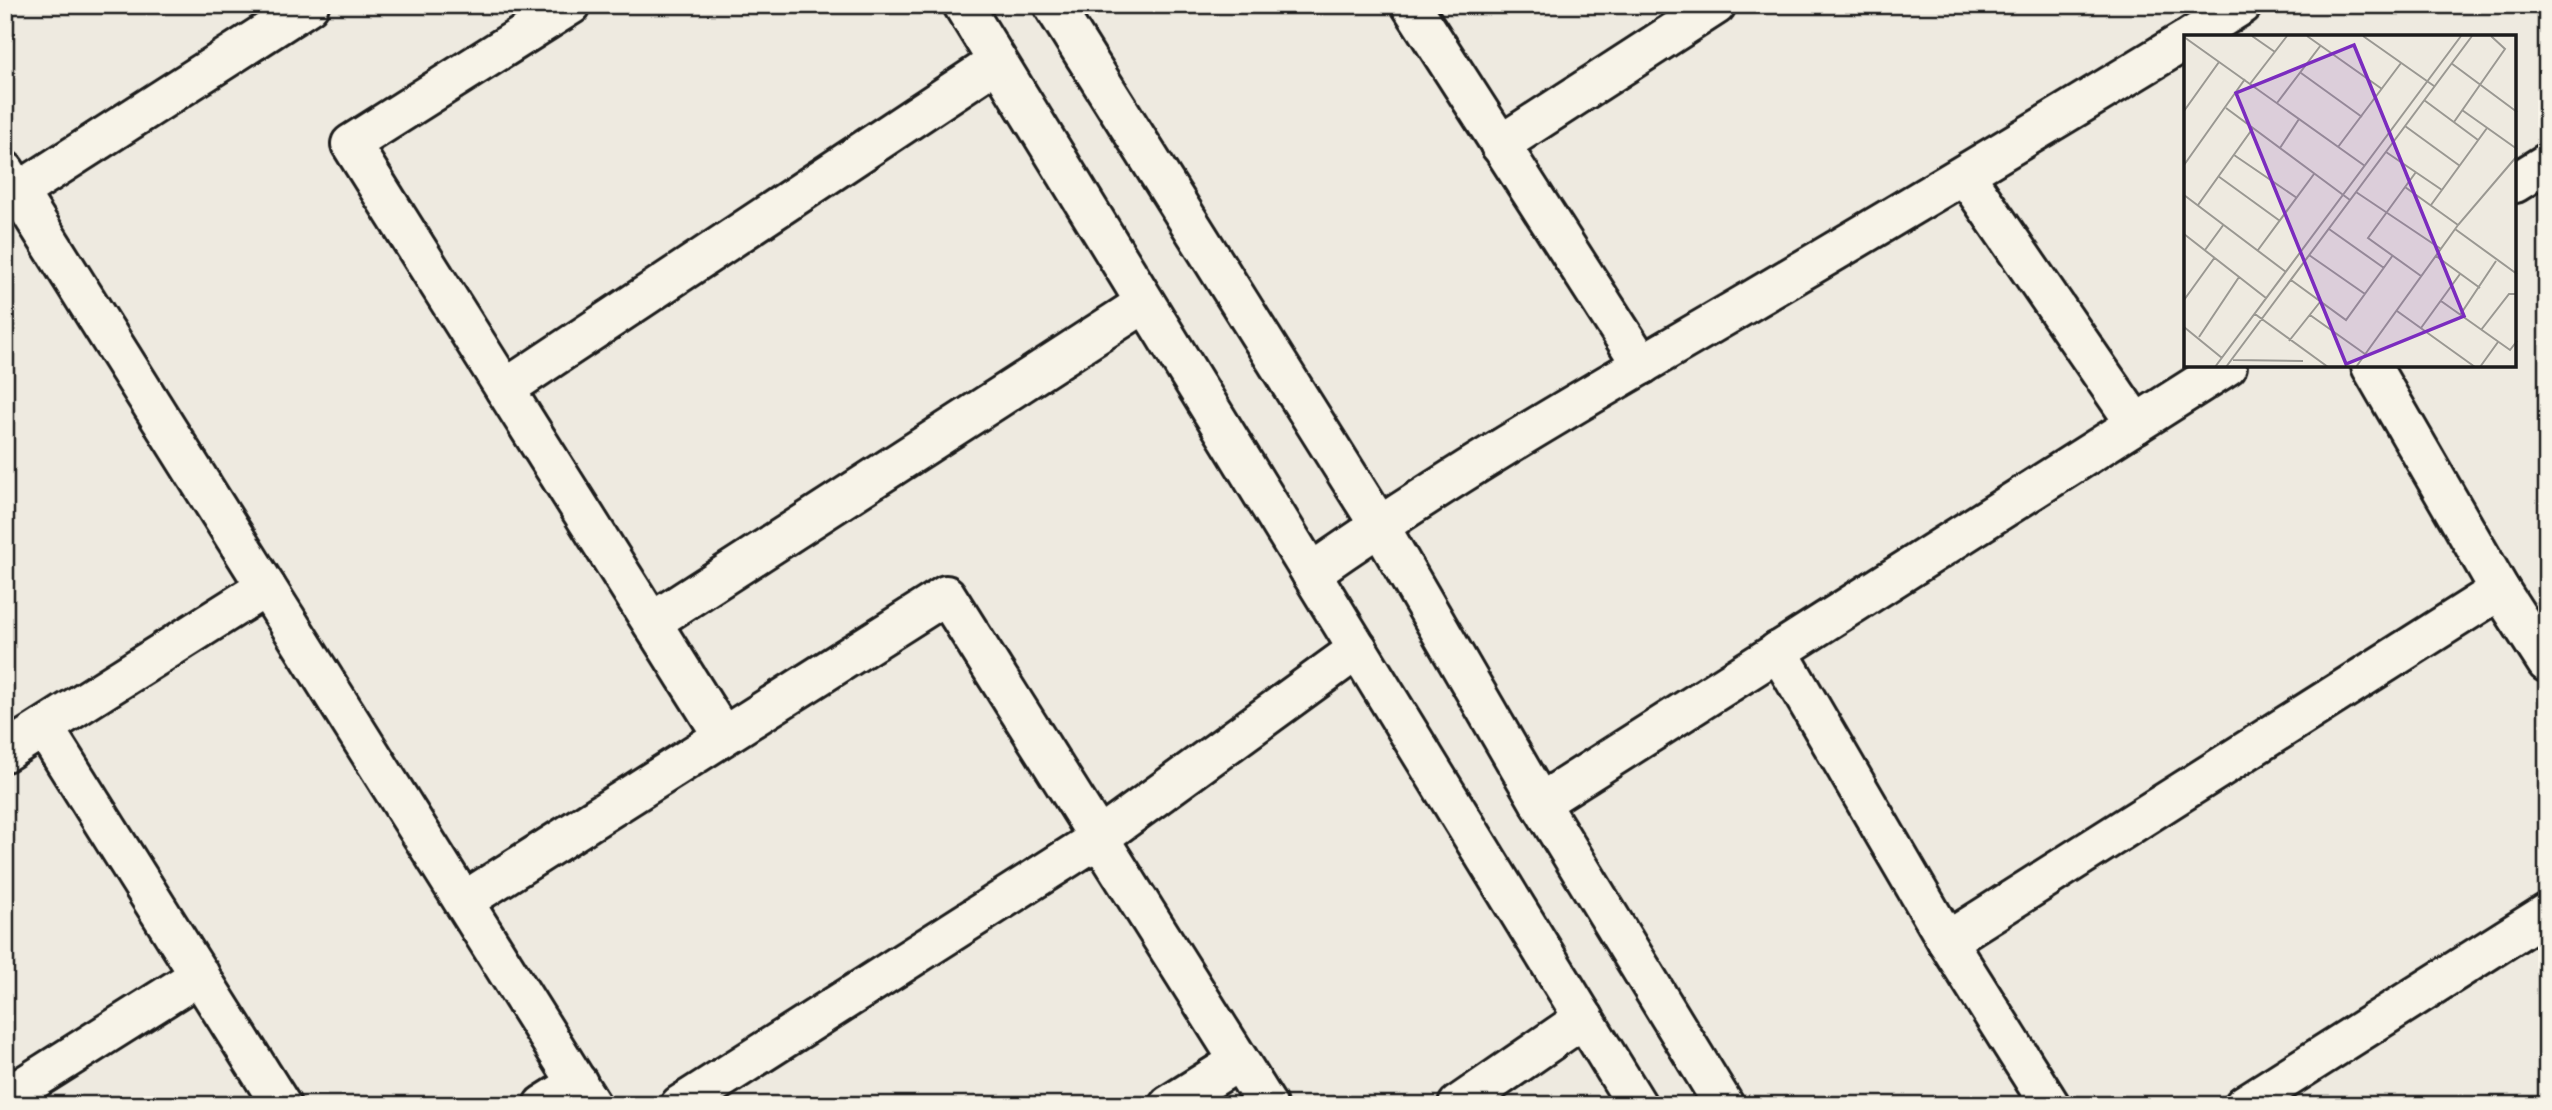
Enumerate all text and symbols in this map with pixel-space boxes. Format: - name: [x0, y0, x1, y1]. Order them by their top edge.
- inset map: [2184, 35, 2517, 368]

